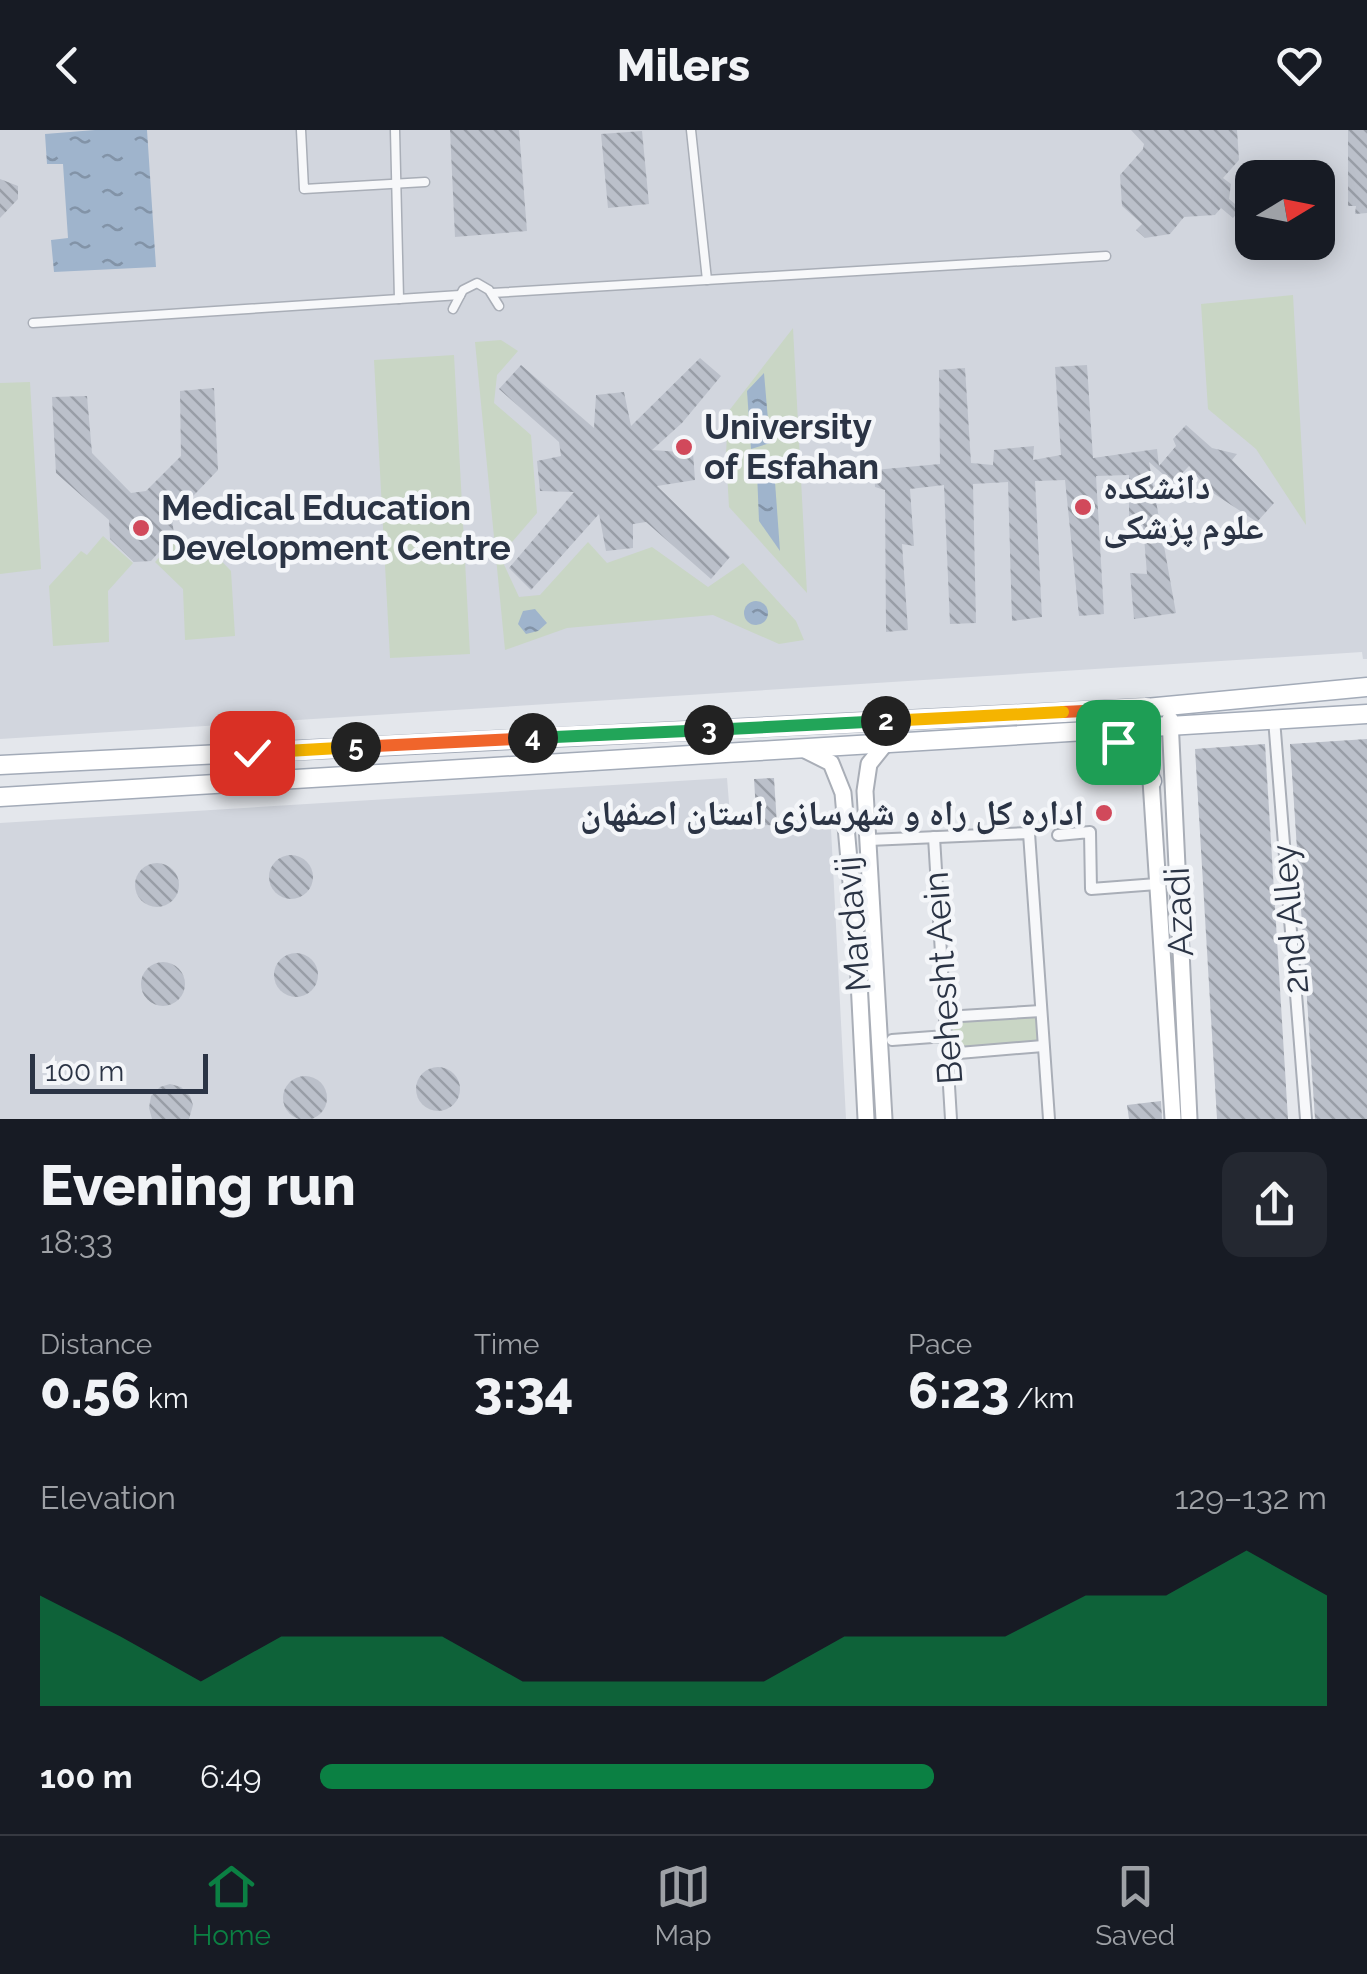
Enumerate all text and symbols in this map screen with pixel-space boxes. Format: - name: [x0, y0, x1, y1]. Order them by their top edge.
- icon: back: [40, 38, 95, 93]
- icon: heart: [1272, 38, 1327, 93]
- text: Milers: [617, 39, 750, 92]
- north arrow: [1235, 160, 1335, 260]
- map controls: [1235, 160, 1335, 260]
- place label: University of Esfahan: [704, 406, 879, 487]
- marker: University of Esfahan: [673, 436, 695, 458]
- place label: دانشکده علوم پزشکی: [1103, 466, 1264, 551]
- place label: Medical Education Development Centre: [161, 487, 511, 568]
- marker: دانشکده علوم پزشکی: [1072, 496, 1094, 518]
- marker: Medical Education Development Centre: [130, 517, 152, 539]
- pin: 2: [861, 696, 911, 746]
- pin: [1076, 700, 1161, 785]
- text: 2: [878, 704, 894, 737]
- pin: 3: [684, 705, 734, 755]
- pin: [210, 711, 295, 796]
- pin: 4: [508, 713, 558, 763]
- text: 3: [701, 713, 717, 746]
- icon: arrive: [1091, 715, 1146, 770]
- text: 4: [525, 721, 541, 754]
- pin: 5: [331, 722, 381, 772]
- icon: check: [225, 726, 280, 781]
- text: 5: [348, 730, 364, 763]
- place label: اداره کل راه و شهرسازی استان اصفهان: [580, 792, 1084, 835]
- marker: اداره کل راه و شهرسازی استان اصفهان: [1093, 802, 1115, 824]
- street label: 2nd Alley: [1263, 843, 1316, 996]
- street label: Mardavij: [826, 855, 879, 993]
- street label: Azadi: [1156, 866, 1201, 958]
- street label: Behesht Aein: [915, 870, 970, 1086]
- scale bar: [30, 1049, 208, 1094]
- text: 100 m: [45, 1055, 124, 1088]
- button: share: [1222, 1152, 1327, 1257]
- text: Evening run: [40, 1153, 356, 1218]
- text: 18:33: [40, 1223, 113, 1260]
- text: Distance: [40, 1328, 152, 1361]
- text: Time: [474, 1328, 539, 1361]
- text: Pace: [908, 1328, 972, 1361]
- text: 0.56: [40, 1361, 141, 1420]
- text: 3:34: [474, 1361, 574, 1420]
- text: 6:23: [908, 1361, 1010, 1420]
- text: km: [141, 1382, 189, 1415]
- text: /km: [1010, 1382, 1074, 1415]
- text: Elevation: [40, 1479, 176, 1516]
- text: 129–132 m: [1175, 1479, 1327, 1516]
- text: 100 m: [40, 1758, 133, 1795]
- text: 6:49: [200, 1758, 262, 1795]
- tab: Home: [192, 1859, 271, 1952]
- tab: Map: [655, 1859, 712, 1952]
- tab: Saved: [1095, 1859, 1175, 1952]

